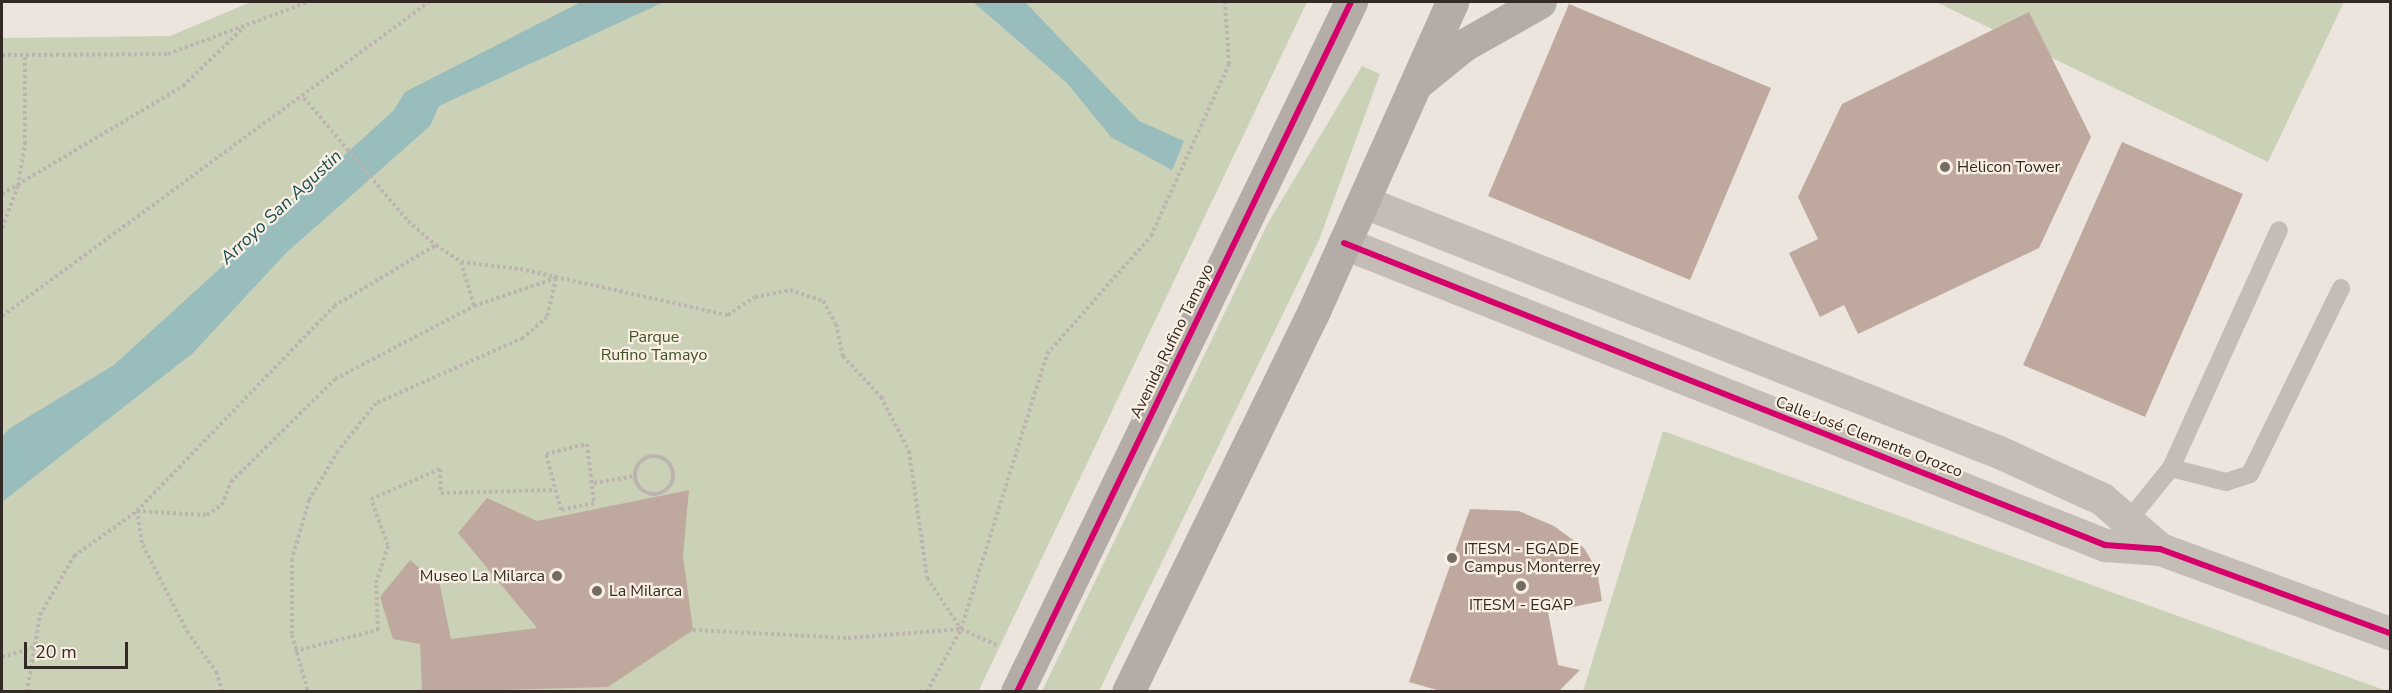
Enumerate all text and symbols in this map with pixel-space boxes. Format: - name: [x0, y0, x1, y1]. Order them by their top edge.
- water label: Arroyo San Agustin: [216, 145, 346, 269]
- place label: Helicon Tower: [1957, 157, 2060, 177]
- marker: Helicon Tower: [1938, 160, 1952, 174]
- street label: Avenida Rufino Tamayo: [1126, 261, 1218, 421]
- park label: Parque Rufino Tamayo: [601, 327, 707, 365]
- street label: Calle José Clemente Orozco: [1773, 392, 1965, 482]
- place label: ITESM - EGADE Campus Monterrey: [1464, 539, 1600, 577]
- marker: ITESM - EGADE Campus Monterrey: [1445, 551, 1459, 565]
- place label: Museo La Milarca: [420, 566, 545, 586]
- marker: Museo La Milarca: [550, 569, 564, 583]
- marker: ITESM - EGAP: [1514, 579, 1528, 593]
- place label: La Milarca: [609, 581, 682, 601]
- marker: La Milarca: [590, 584, 604, 598]
- place label: ITESM - EGAP: [1469, 595, 1573, 615]
- scale bar: [27, 630, 130, 668]
- text: 20 m: [35, 640, 77, 664]

